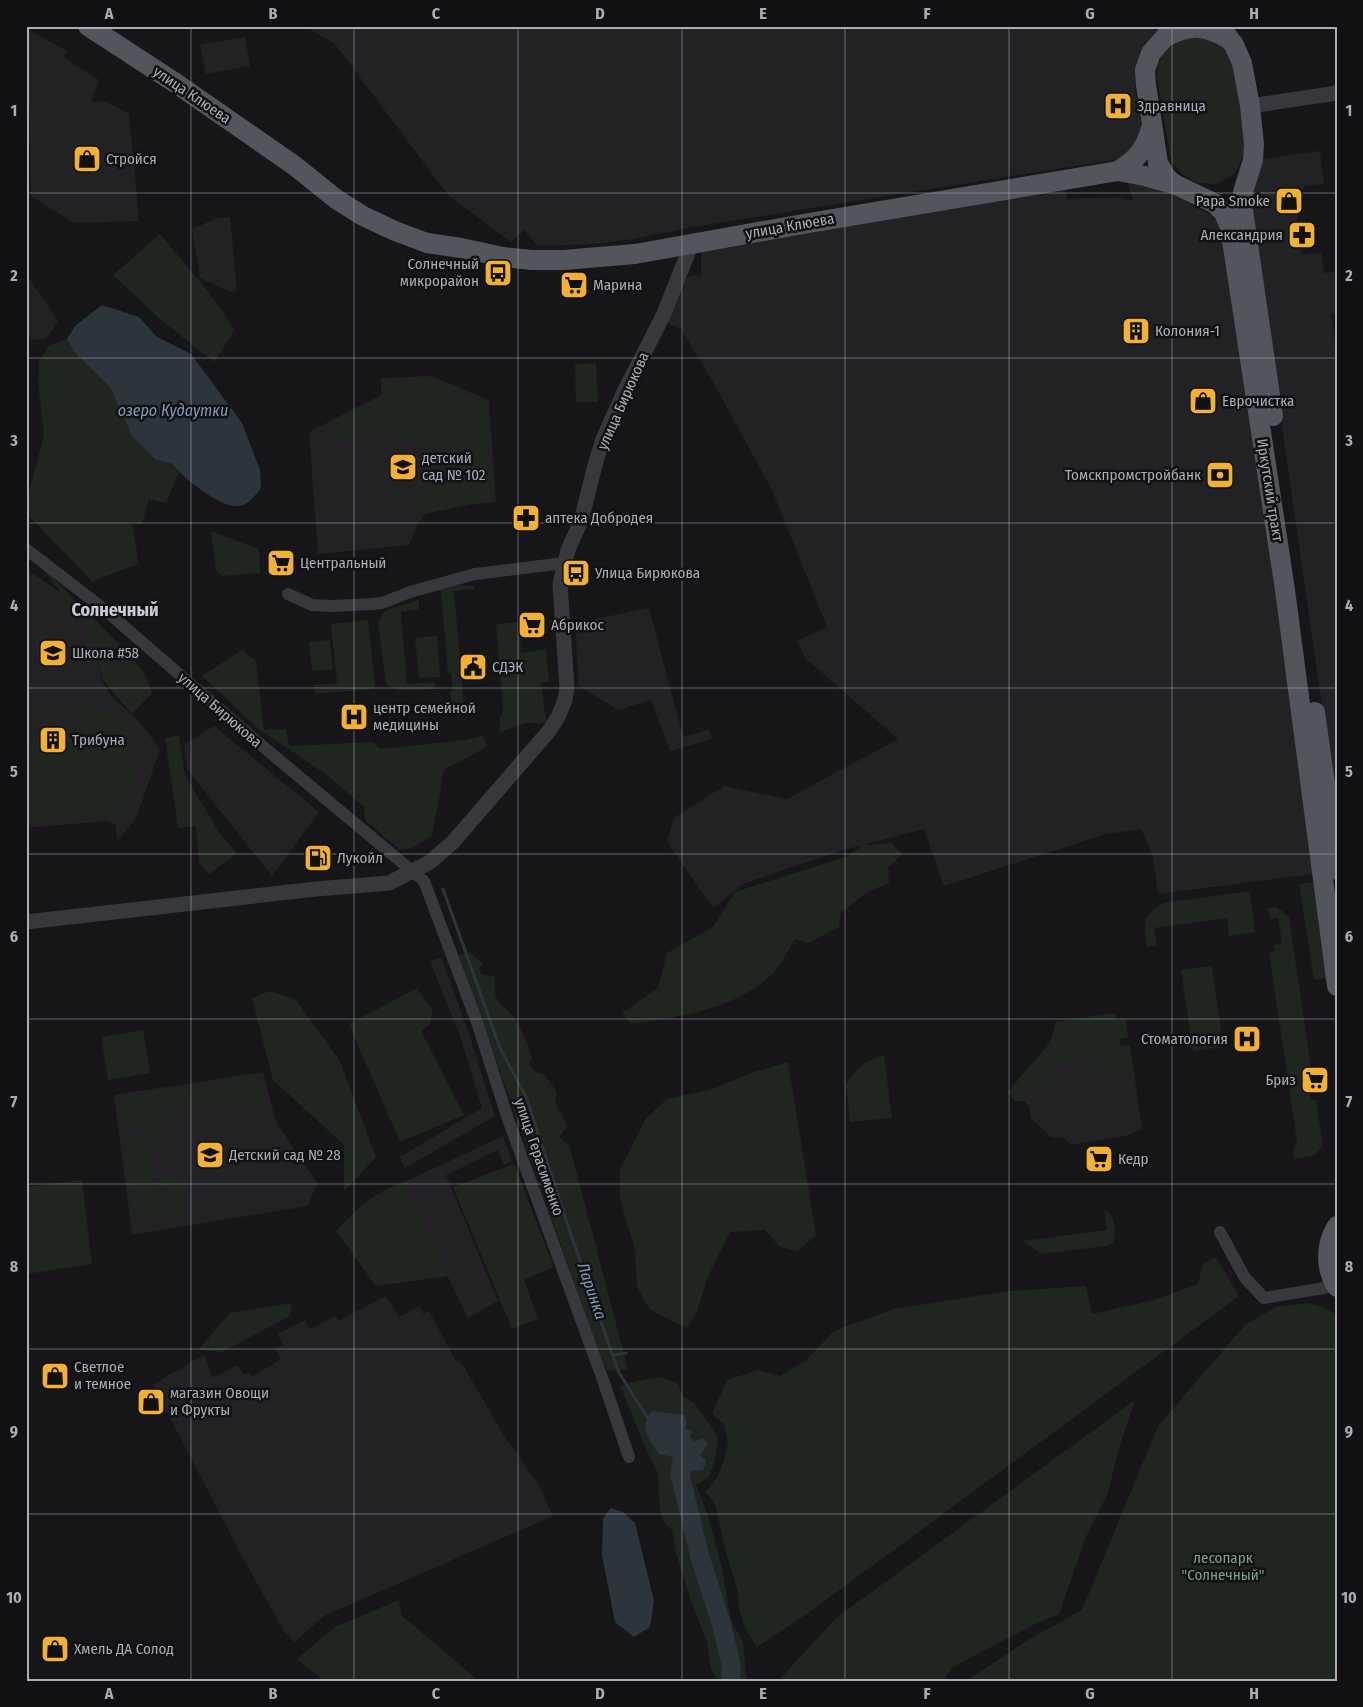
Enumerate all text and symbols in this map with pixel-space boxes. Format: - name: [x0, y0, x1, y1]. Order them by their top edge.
- text: A: [104, 4, 114, 23]
- text: B: [269, 4, 278, 23]
- text: C: [432, 4, 441, 23]
- text: D: [595, 4, 605, 23]
- text: E: [759, 4, 767, 23]
- text: F: [923, 4, 931, 23]
- text: G: [1085, 4, 1095, 23]
- text: H: [1249, 4, 1259, 23]
- street label: улица Клюева: [150, 62, 234, 128]
- hospital icon: Здравница: [1103, 91, 1133, 121]
- place label: Здравница: [1137, 97, 1206, 115]
- text: 1: [11, 101, 17, 120]
- text: 1: [1346, 101, 1352, 120]
- shop icon: Стройся: [72, 144, 102, 174]
- place label: Стройся: [106, 150, 157, 168]
- shop icon: Papa Smoke: [1274, 186, 1304, 216]
- place label: Papa Smoke: [1196, 192, 1270, 210]
- street label: улица Клюева: [744, 209, 836, 243]
- pharmacy icon: Александрия: [1287, 220, 1317, 250]
- place label: Александрия: [1200, 226, 1283, 244]
- place label: Солнечный микрорайон: [400, 255, 479, 290]
- bus stop icon: Солнечный микрорайон: [483, 258, 513, 288]
- text: 2: [9, 266, 18, 285]
- text: 2: [1344, 266, 1353, 285]
- supermarket icon: Марина: [559, 270, 589, 300]
- place label: Марина: [593, 276, 642, 294]
- building icon: Колония-1: [1121, 316, 1151, 346]
- place label: Колония-1: [1155, 322, 1220, 340]
- street label: улица Бирюкова: [593, 349, 653, 453]
- shop icon: Еврочистка: [1188, 386, 1218, 416]
- place label: Еврочистка: [1222, 392, 1294, 410]
- water label: озеро Кудаутки: [118, 401, 228, 420]
- text: 3: [9, 431, 18, 450]
- text: 3: [1344, 431, 1353, 450]
- street label: Иркутский тракт: [1253, 437, 1287, 544]
- place label: детский сад № 102: [422, 449, 486, 484]
- school or university icon: детский сад № 102: [388, 452, 418, 482]
- bank icon: Томскпромстройбанк: [1205, 460, 1235, 490]
- place label: Томскпромстройбанк: [1065, 466, 1201, 484]
- pharmacy icon: аптека Добродея: [511, 503, 541, 533]
- place label: аптека Добродея: [545, 509, 653, 527]
- supermarket icon: Центральный: [266, 548, 296, 578]
- place label: Центральный: [300, 554, 386, 572]
- bus stop icon: Улица Бирюкова: [561, 558, 591, 588]
- place label: Улица Бирюкова: [594, 564, 700, 582]
- text: 4: [10, 596, 18, 615]
- text: 4: [1345, 596, 1353, 615]
- district label: Солнечный: [71, 599, 159, 621]
- supermarket icon: Абрикос: [517, 610, 547, 640]
- place label: Абрикос: [551, 616, 605, 634]
- school or university icon: Школа #58: [38, 638, 68, 668]
- place label: Школа #58: [72, 644, 139, 662]
- public building icon: СДЭК: [458, 652, 488, 682]
- place label: СДЭК: [492, 658, 523, 676]
- street label: улица Бирюкова: [174, 669, 266, 751]
- place label: центр семейной медицины: [373, 699, 476, 734]
- hospital icon: центр семейной медицины: [339, 702, 369, 732]
- building icon: Трибуна: [38, 725, 68, 755]
- place label: Трибуна: [72, 731, 125, 749]
- text: 5: [10, 762, 18, 781]
- text: 5: [1345, 762, 1353, 781]
- fuel station icon: Лукойл: [303, 843, 333, 873]
- place label: Лукойл: [337, 849, 383, 867]
- text: 6: [10, 927, 18, 946]
- text: 6: [1345, 927, 1353, 946]
- hospital icon: Стоматология: [1232, 1024, 1262, 1054]
- place label: Стоматология: [1141, 1030, 1228, 1048]
- supermarket icon: Бриз: [1300, 1065, 1330, 1095]
- place label: Бриз: [1265, 1071, 1296, 1089]
- text: 7: [11, 1092, 18, 1111]
- text: 7: [1346, 1092, 1353, 1111]
- street label: улица Герасименко: [510, 1096, 568, 1218]
- school or university icon: Детский сад № 28: [195, 1140, 225, 1170]
- supermarket icon: Кедр: [1084, 1144, 1114, 1174]
- place label: Детский сад № 28: [228, 1146, 341, 1164]
- place label: Кедр: [1118, 1150, 1149, 1168]
- text: 8: [10, 1257, 19, 1276]
- text: 8: [1345, 1257, 1354, 1276]
- water label: Ларинка: [573, 1259, 611, 1322]
- place label: Светлое и темное: [74, 1358, 131, 1393]
- shop icon: Светлое и темное: [40, 1361, 70, 1391]
- place label: магазин Овощи и Фрукты: [170, 1384, 269, 1419]
- shop icon: магазин Овощи и Фрукты: [136, 1387, 166, 1417]
- text: 9: [10, 1422, 18, 1441]
- text: 9: [1345, 1422, 1353, 1441]
- park label: лесопарк "Солнечный": [1182, 1549, 1264, 1584]
- text: 10: [6, 1588, 22, 1607]
- text: 10: [1341, 1588, 1357, 1607]
- shop icon: Хмель ДА Солод: [40, 1634, 70, 1664]
- place label: Хмель ДА Солод: [74, 1640, 174, 1658]
- text: A: [104, 1684, 114, 1703]
- text: B: [269, 1684, 278, 1703]
- text: C: [432, 1684, 441, 1703]
- text: D: [595, 1684, 605, 1703]
- text: E: [759, 1684, 767, 1703]
- text: F: [923, 1684, 931, 1703]
- text: G: [1085, 1684, 1095, 1703]
- text: H: [1249, 1684, 1259, 1703]

